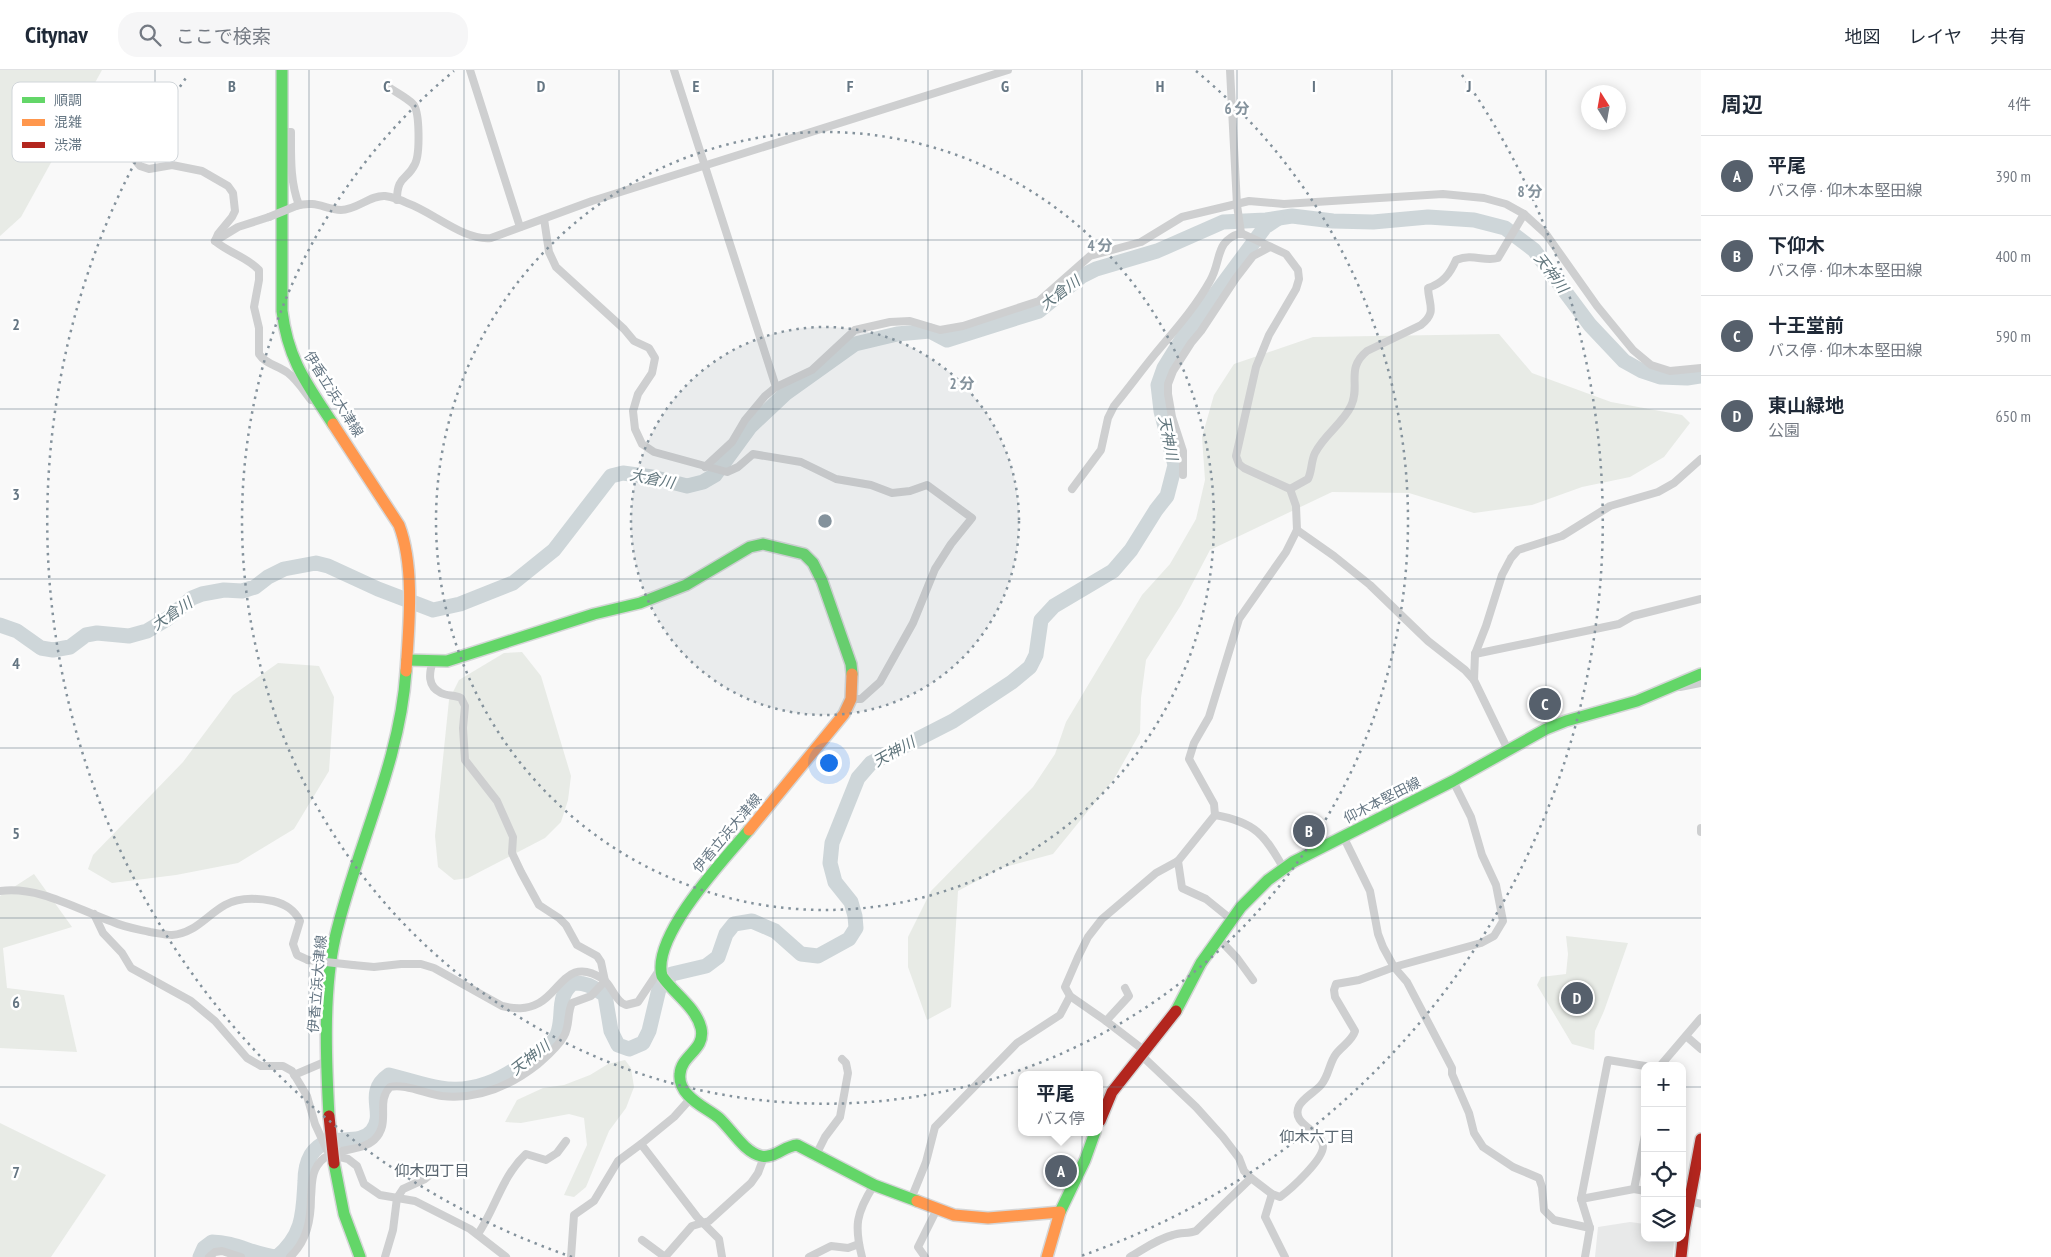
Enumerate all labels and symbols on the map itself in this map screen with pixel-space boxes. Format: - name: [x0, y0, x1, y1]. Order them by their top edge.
- text: B: [228, 76, 236, 96]
- text: C: [383, 76, 391, 96]
- text: D: [537, 76, 546, 96]
- text: E: [693, 76, 700, 96]
- text: F: [847, 76, 854, 96]
- text: G: [1001, 76, 1009, 96]
- text: H: [1156, 76, 1164, 96]
- text: I: [1312, 76, 1316, 96]
- text: J: [1466, 76, 1471, 96]
- legend: [12, 82, 178, 162]
- north arrow: [1581, 85, 1626, 130]
- text: 順調: [54, 91, 82, 109]
- text: 6 分: [1224, 99, 1250, 118]
- text: 混雑: [54, 113, 82, 131]
- text: 渋滞: [54, 136, 82, 154]
- text: 8 分: [1517, 182, 1543, 201]
- text: 4 分: [1087, 236, 1113, 255]
- water label: 天神川: [1530, 249, 1574, 298]
- water label: 大倉川: [1036, 270, 1085, 314]
- text: 2: [12, 314, 20, 334]
- street label: 伊香立浜大津線: [300, 348, 368, 440]
- text: 2 分: [949, 374, 975, 393]
- water label: 天神川: [1155, 414, 1182, 464]
- water label: 大倉川: [628, 465, 678, 493]
- text: 3: [12, 484, 20, 504]
- centre of rings: [816, 512, 834, 530]
- water label: 大倉川: [148, 592, 197, 634]
- text: 4: [12, 653, 20, 673]
- pin: C: [1529, 685, 1561, 723]
- water label: 天神川: [869, 731, 920, 771]
- your location: [816, 750, 842, 776]
- street label: 仰木本堅田線: [1340, 773, 1424, 827]
- street label: 伊香立浜大津線: [689, 790, 765, 876]
- pin: B: [1293, 812, 1325, 850]
- text: 5: [12, 823, 20, 843]
- street label: 伊香立浜大津線: [304, 934, 330, 1034]
- pin: D: [1561, 979, 1593, 1017]
- text: 6: [12, 992, 20, 1012]
- water label: 天神川: [506, 1035, 555, 1079]
- district label: 仰木六丁目: [1278, 1127, 1355, 1146]
- pin: A: [1045, 1152, 1077, 1190]
- district label: 仰木四丁目: [393, 1161, 470, 1180]
- text: 7: [12, 1162, 20, 1182]

